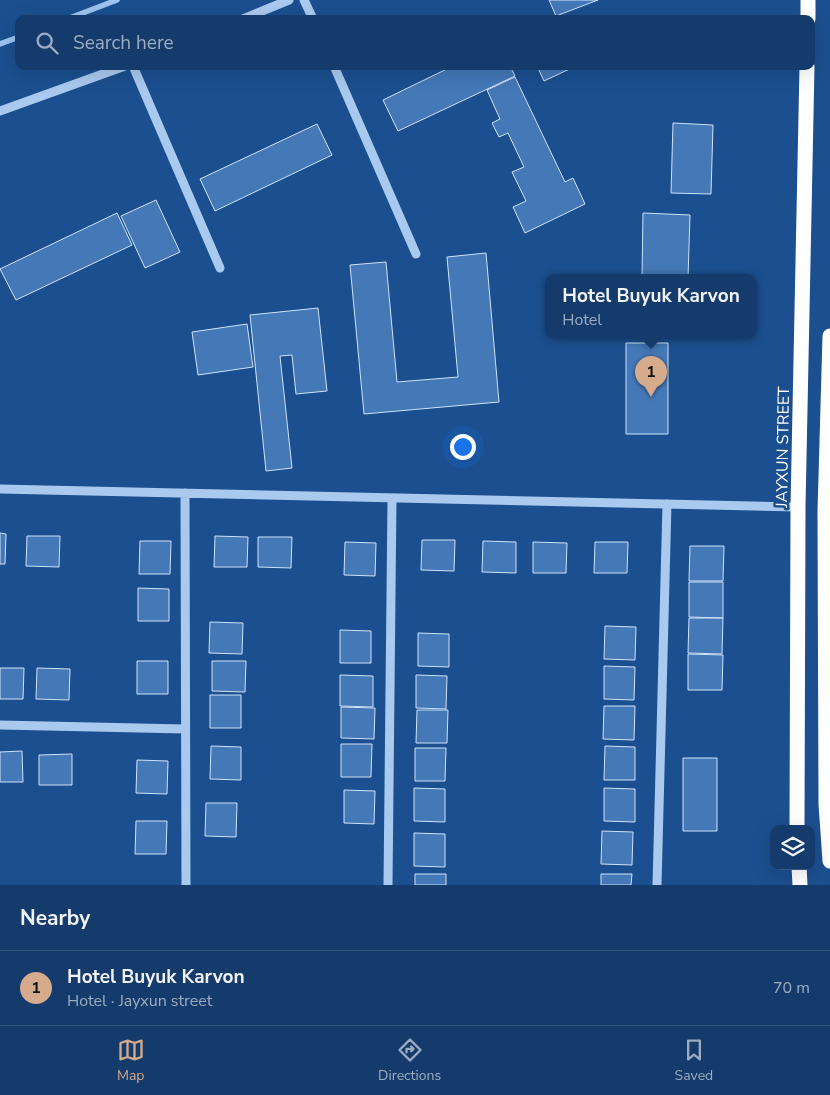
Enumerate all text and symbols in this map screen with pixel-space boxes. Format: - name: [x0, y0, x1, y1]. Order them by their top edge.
- search box: [15, 15, 815, 70]
- icon: search: [33, 29, 61, 57]
- text: Search here: [73, 30, 174, 56]
- popup: [545, 274, 757, 339]
- text: Hotel Buyuk Karvon: [562, 283, 740, 309]
- text: Hotel: [562, 309, 602, 331]
- pin: 1: [635, 356, 667, 397]
- street label: JAYXUN STREET: [771, 386, 795, 509]
- your location: [450, 434, 476, 460]
- map controls: [770, 825, 815, 870]
- button: layers: [770, 825, 815, 870]
- text: Nearby: [20, 904, 90, 932]
- text: Hotel Buyuk Karvon: [67, 964, 245, 990]
- text: 1: [31, 977, 41, 999]
- text: 70 m: [773, 977, 810, 999]
- text: Hotel · Jayxun street: [67, 990, 212, 1012]
- tab: Map: [117, 1036, 145, 1085]
- tab: Directions: [378, 1036, 441, 1085]
- tab: Saved: [675, 1036, 713, 1085]

